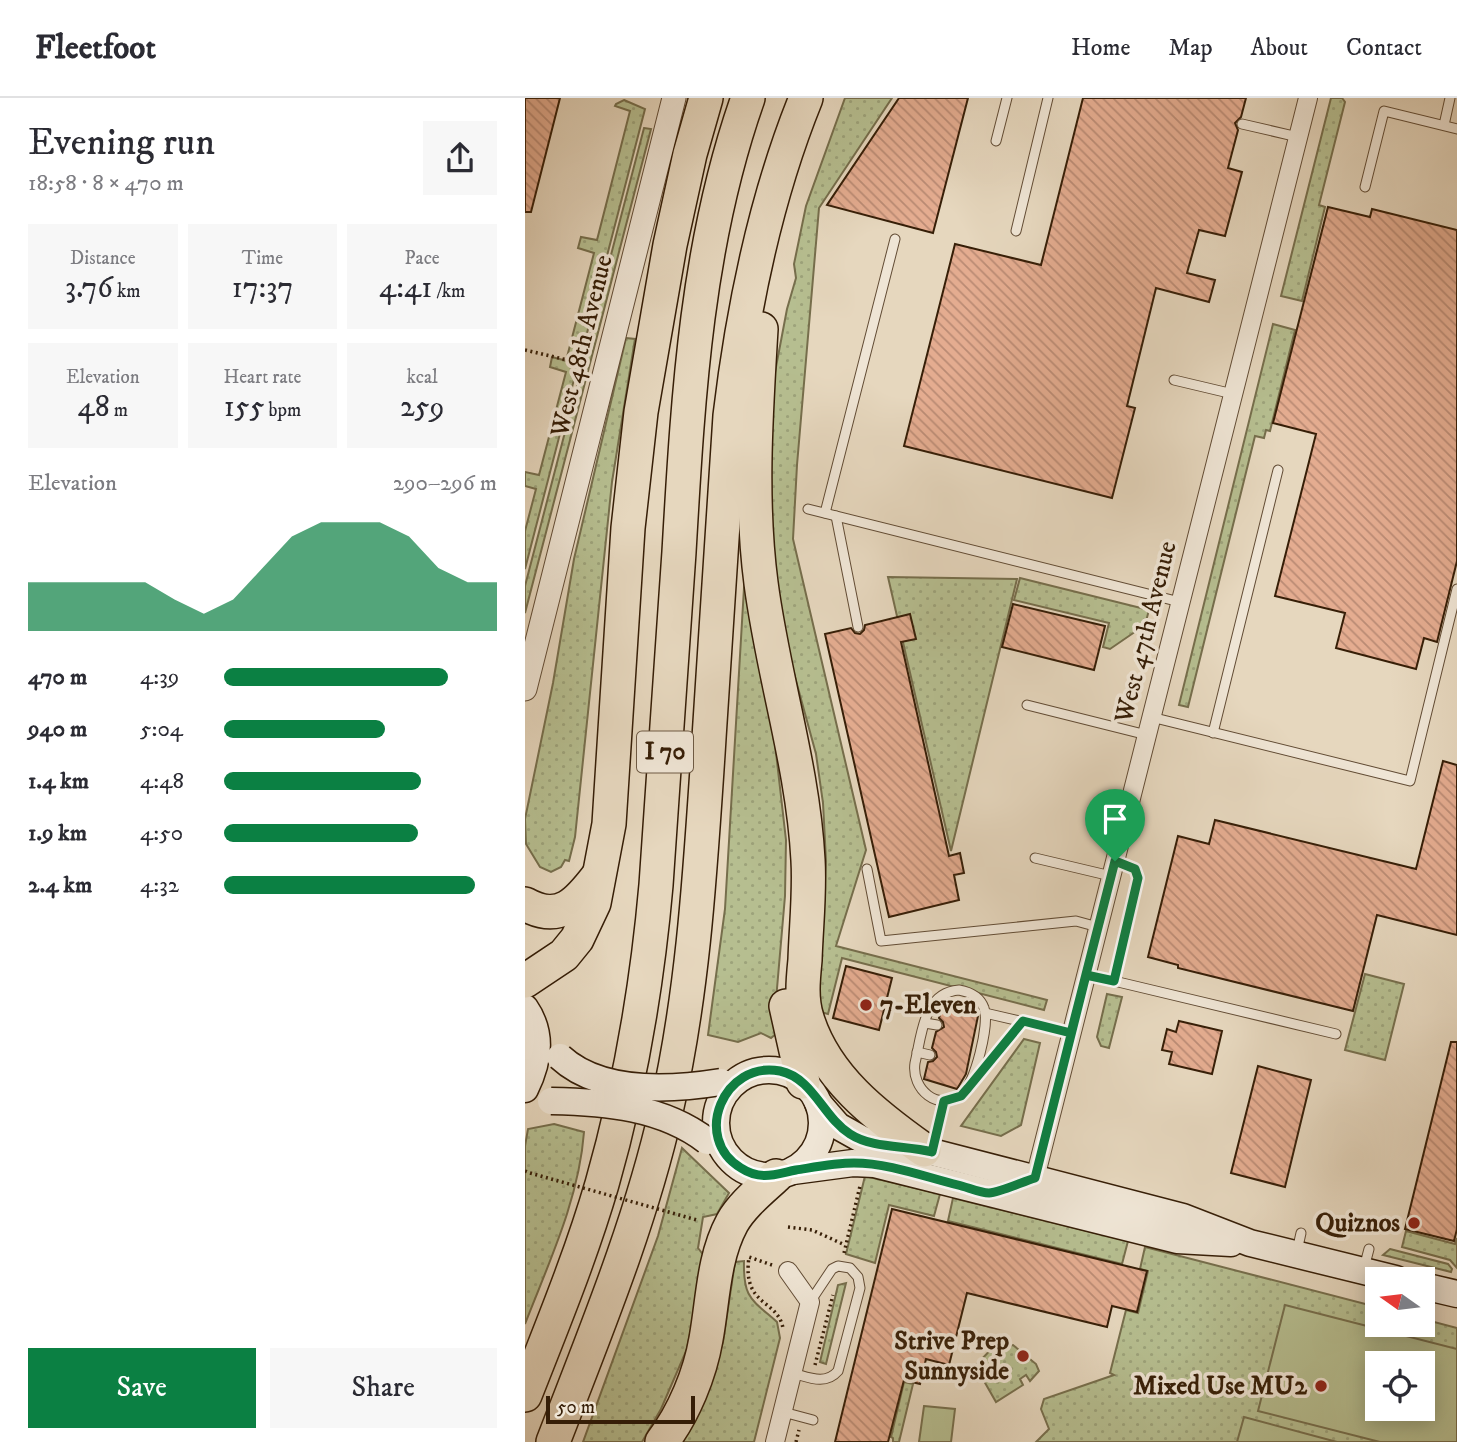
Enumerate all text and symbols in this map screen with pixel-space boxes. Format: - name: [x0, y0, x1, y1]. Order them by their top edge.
- text: Fleetfoot: [35, 28, 156, 69]
- text: Home: [1071, 33, 1130, 63]
- text: Map: [1168, 33, 1213, 63]
- text: About: [1251, 33, 1308, 63]
- text: Contact: [1346, 33, 1422, 63]
- text: Evening run: [28, 119, 215, 167]
- button: share: [423, 121, 497, 195]
- text: 18:58 · 8 × 470 m: [28, 169, 184, 198]
- text: Distance: [70, 247, 136, 270]
- text: Time: [242, 247, 283, 270]
- text: Pace: [405, 247, 440, 270]
- street label: West 48th Avenue: [543, 252, 621, 441]
- text: 3.76: [65, 270, 113, 307]
- text: 17:37: [232, 270, 293, 307]
- text: 4:41: [379, 270, 432, 307]
- text: km: [113, 280, 141, 303]
- text: /km: [432, 280, 465, 303]
- text: Elevation: [66, 366, 140, 389]
- text: Heart rate: [224, 366, 301, 389]
- text: kcal: [407, 366, 438, 389]
- text: 48: [78, 389, 110, 426]
- text: 155: [224, 389, 264, 426]
- text: 259: [400, 389, 444, 426]
- text: m: [110, 399, 128, 422]
- text: bpm: [264, 399, 301, 422]
- text: Elevation: [28, 469, 117, 498]
- text: 290–296 m: [393, 469, 497, 498]
- street label: West 47th Avenue: [1107, 538, 1185, 727]
- text: 470 m: [28, 663, 87, 692]
- text: 4:39: [140, 663, 179, 692]
- text: 940 m: [28, 715, 87, 744]
- text: 5:04: [140, 715, 183, 744]
- road number: I 70: [637, 732, 693, 772]
- text: 1.4 km: [28, 767, 89, 796]
- text: 4:48: [140, 767, 184, 796]
- pin: [1085, 789, 1145, 861]
- icon: arrive: [1096, 800, 1134, 838]
- text: 1.9 km: [28, 819, 87, 848]
- text: 4:50: [140, 819, 183, 848]
- text: 2.4 km: [28, 871, 92, 900]
- text: 4:32: [140, 871, 179, 900]
- place label: 7-Eleven: [880, 989, 977, 1022]
- marker: 7-Eleven: [858, 997, 874, 1013]
- place label: Quiznos: [1315, 1207, 1400, 1240]
- marker: Quiznos: [1406, 1215, 1422, 1231]
- north arrow: [1365, 1267, 1435, 1337]
- map controls: [1365, 1267, 1435, 1421]
- place label: Strive Prep Sunnyside: [894, 1325, 1009, 1388]
- button: Save: [28, 1348, 256, 1428]
- button: Share: [270, 1348, 497, 1428]
- marker: Strive Prep Sunnyside: [1015, 1348, 1031, 1364]
- button: locate: [1365, 1351, 1435, 1421]
- place label: Mixed Use MU2: [1133, 1370, 1308, 1403]
- marker: Mixed Use MU2: [1313, 1378, 1329, 1394]
- scale bar: [546, 1393, 695, 1425]
- text: 50 m: [557, 1396, 595, 1419]

